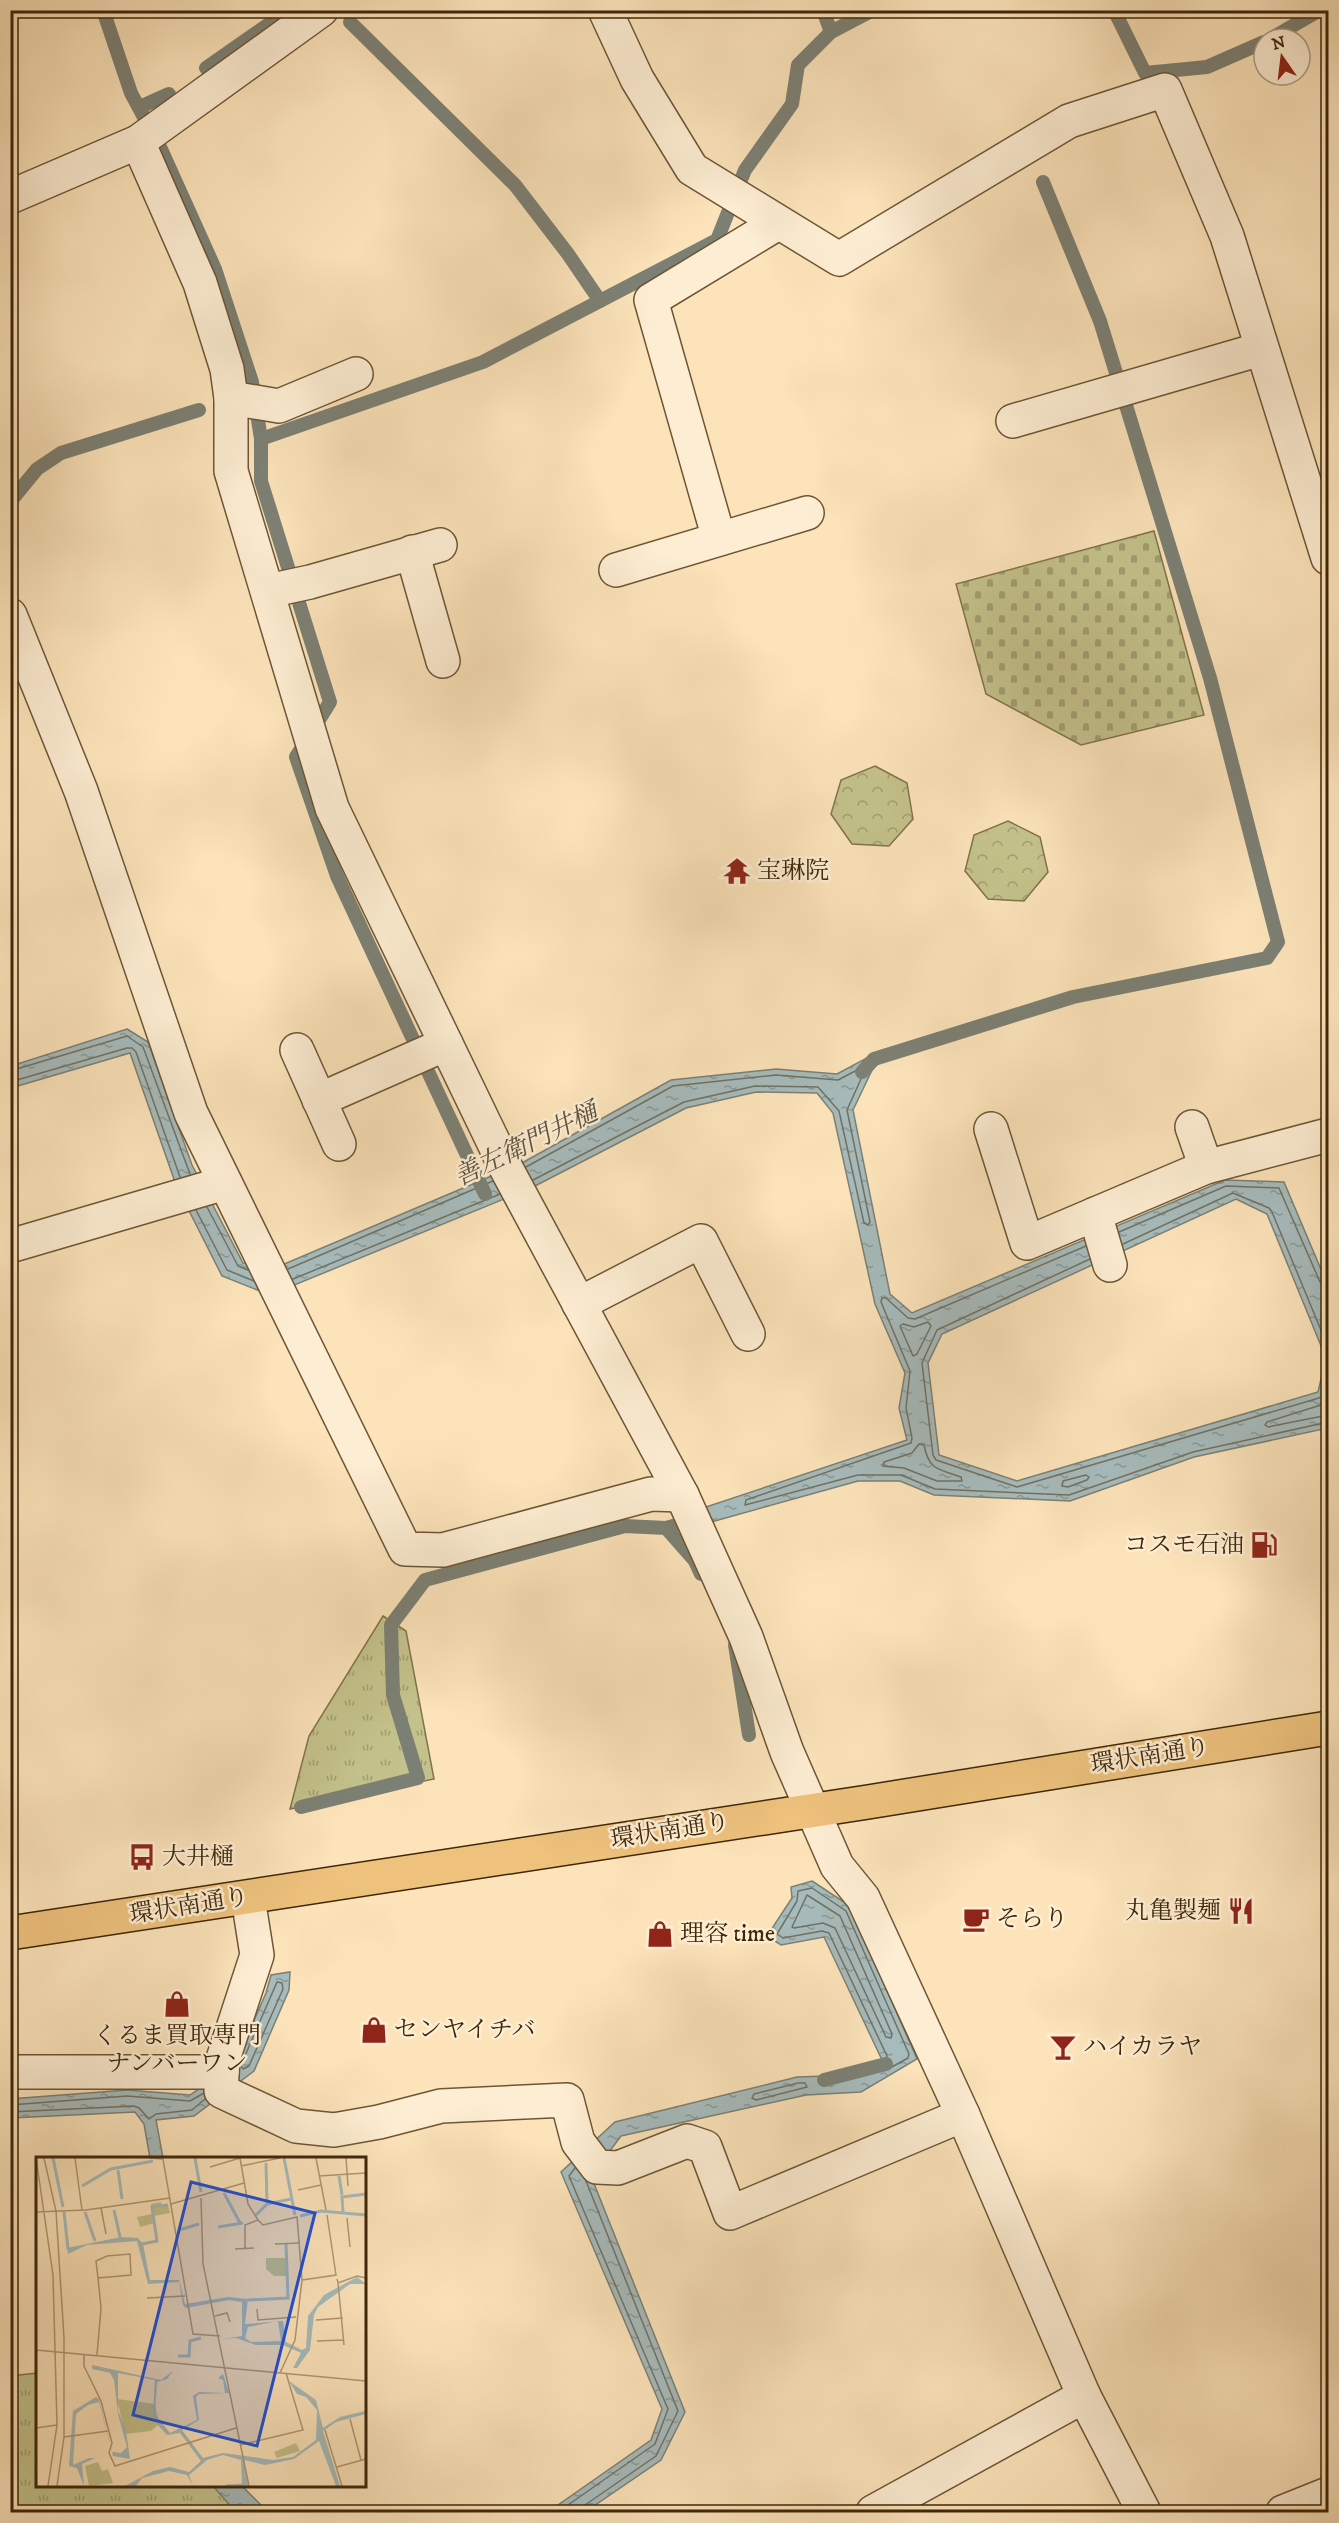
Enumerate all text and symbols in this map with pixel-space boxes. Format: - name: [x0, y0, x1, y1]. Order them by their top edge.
- north arrow: [1252, 27, 1312, 87]
- text: N: [1270, 32, 1287, 55]
- temple icon: 宝琳院: [722, 856, 752, 886]
- place label: 宝琳院: [757, 856, 829, 886]
- water label: 善左衛門井樋: [449, 1094, 607, 1194]
- place label: コスモ石油: [1124, 1530, 1244, 1560]
- fuel station icon: コスモ石油: [1249, 1530, 1279, 1560]
- street label: 環状南通り: [1088, 1732, 1212, 1780]
- street label: 環状南通り: [608, 1807, 732, 1855]
- bus stop icon: 大井樋: [127, 1842, 157, 1872]
- place label: 大井樋: [162, 1842, 234, 1872]
- street label: 環状南通り: [127, 1882, 251, 1930]
- place label: 丸亀製麺: [1125, 1896, 1221, 1926]
- restaurant icon: 丸亀製麺: [1226, 1896, 1256, 1926]
- cafe icon: そらり: [961, 1904, 991, 1934]
- place label: そらり: [996, 1904, 1068, 1934]
- shop icon: 理容 time: [645, 1919, 675, 1949]
- place label: 理容 time: [680, 1919, 775, 1949]
- shop icon: くるま買取専門 ナンバーワン: [162, 1989, 192, 2019]
- shop icon: センヤイチバ: [359, 2015, 389, 2045]
- place label: センヤイチバ: [394, 2015, 536, 2045]
- place label: くるま買取専門 ナンバーワン: [93, 2021, 261, 2079]
- bar icon: ハイカラヤ: [1048, 2032, 1078, 2062]
- place label: ハイカラヤ: [1083, 2032, 1202, 2062]
- inset map: [36, 2157, 366, 2487]

